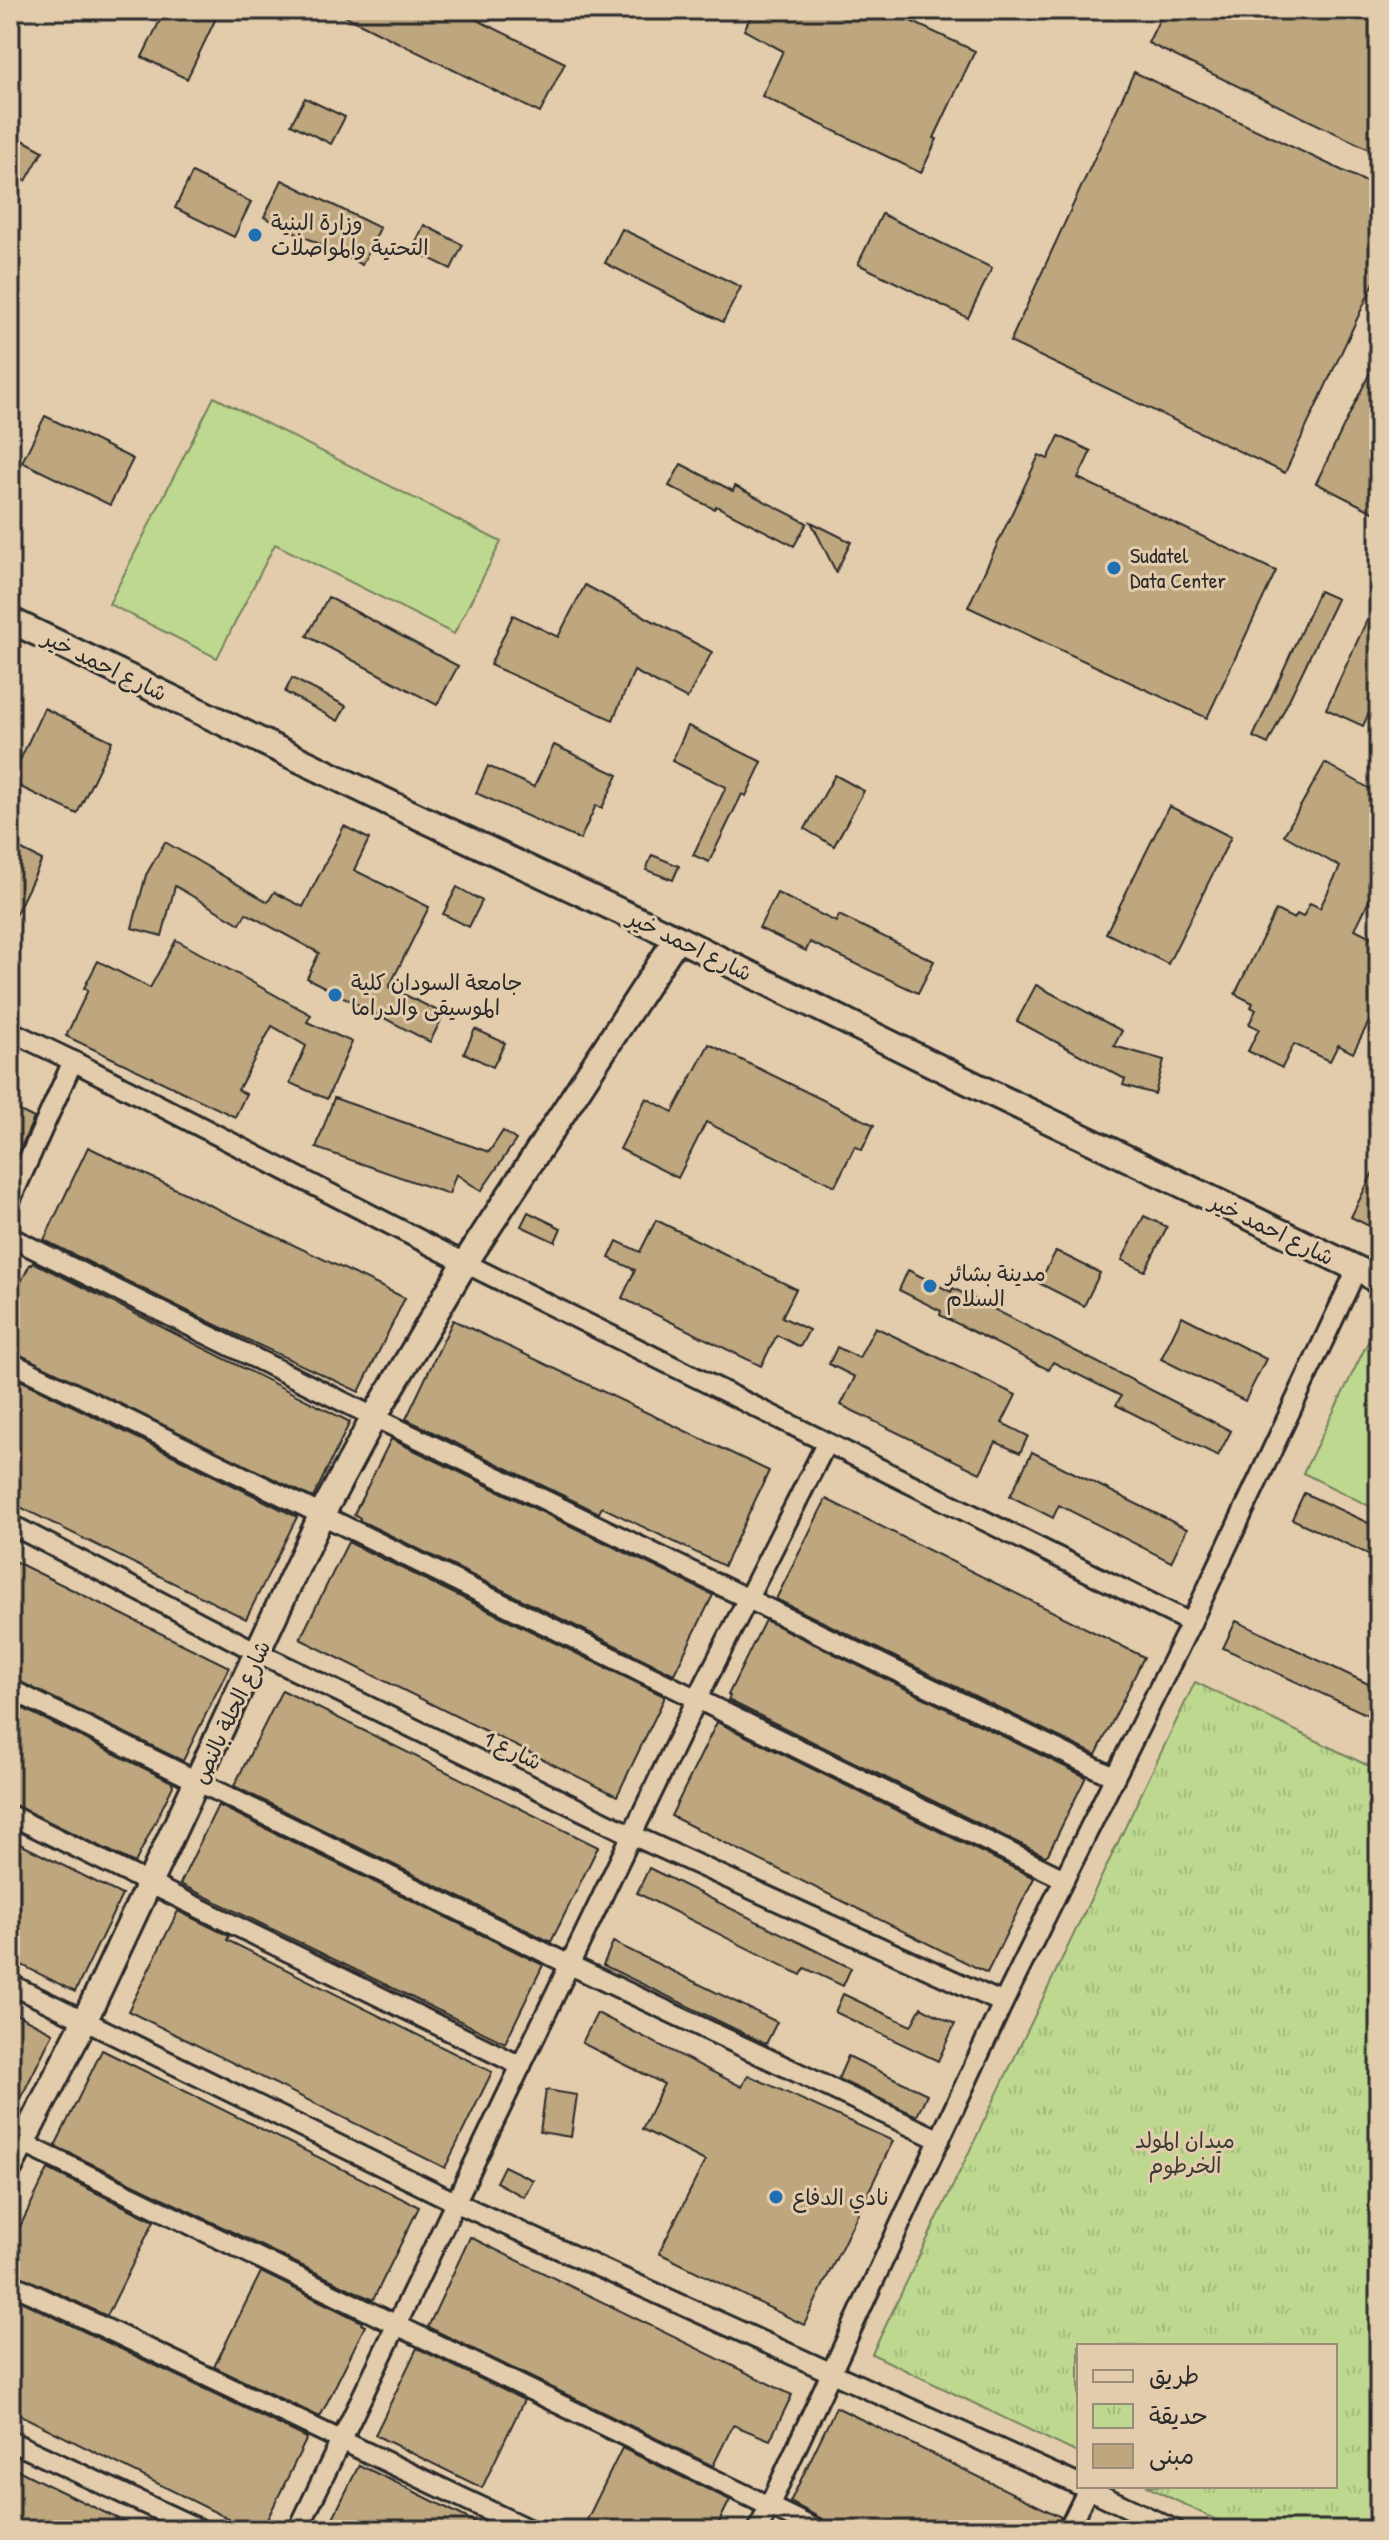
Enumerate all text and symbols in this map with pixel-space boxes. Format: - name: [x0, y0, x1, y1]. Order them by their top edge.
- place label: وزارة البنية التحتية والمواصلات: [271, 207, 429, 262]
- marker: وزارة البنية التحتية والمواصلات: [246, 226, 264, 244]
- place label: Sudatel Data Center: [1130, 540, 1226, 595]
- marker: Sudatel Data Center: [1105, 559, 1123, 577]
- street label: شارع احمد خير: [36, 621, 172, 709]
- street label: شارع احمد خير: [621, 901, 757, 989]
- place label: جامعة السودان كلية الموسيقى والدراما: [351, 967, 523, 1022]
- marker: جامعة السودان كلية الموسيقى والدراما: [326, 986, 344, 1004]
- street label: شارع احمد خير: [1203, 1185, 1339, 1273]
- place label: مدينة بشائر السلام: [944, 1258, 1046, 1315]
- marker: مدينة بشائر السلام: [921, 1277, 939, 1295]
- street label: شارع الحلة بالنص: [185, 1635, 278, 1789]
- street label: شارع 1: [479, 1723, 547, 1778]
- park label: ميدان المولد الخرطوم: [1135, 2125, 1235, 2183]
- place label: نادي الدفاع: [792, 2182, 889, 2214]
- marker: نادي الدفاع: [767, 2188, 785, 2206]
- legend: [1077, 2344, 1337, 2488]
- text: طريق: [1149, 2359, 1199, 2391]
- text: حديقة: [1149, 2399, 1208, 2431]
- text: مبنى: [1149, 2439, 1194, 2471]

